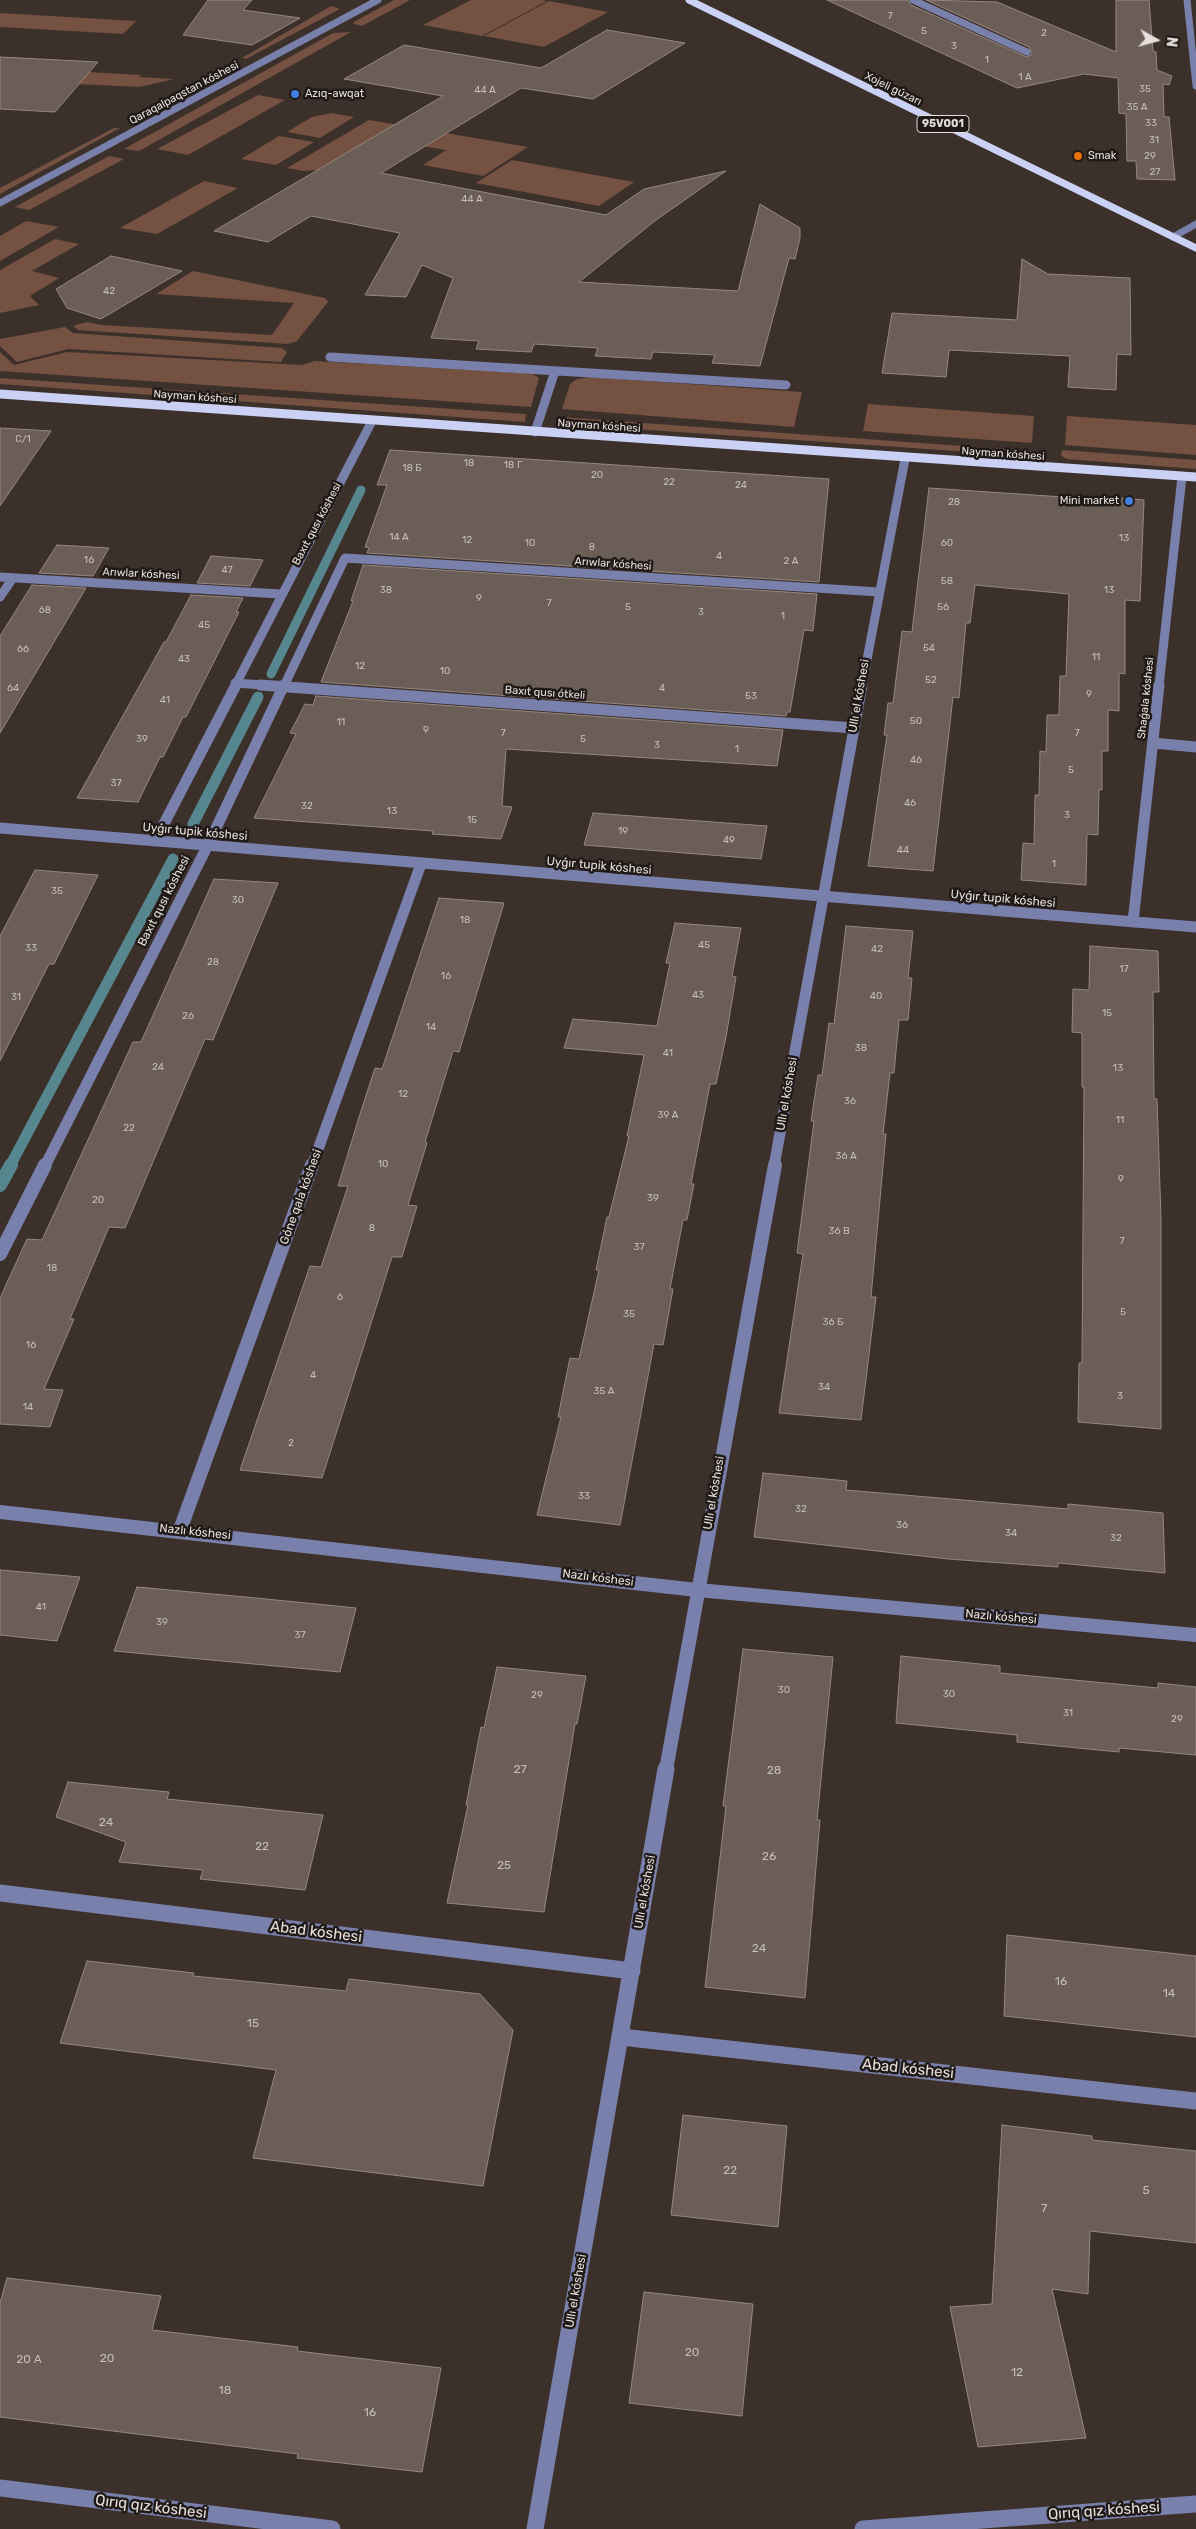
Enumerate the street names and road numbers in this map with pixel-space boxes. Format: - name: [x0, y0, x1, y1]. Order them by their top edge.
- street label: Qaraqalpaqstan kóshesi: [127, 59, 241, 127]
- street label: Xojeli gúzarı: [862, 70, 924, 108]
- road number: 95V001: [917, 116, 969, 132]
- street label: Nayman kóshesi: [153, 388, 237, 406]
- street label: Nayman kóshesi: [557, 417, 641, 435]
- street label: Nayman kóshesi: [961, 445, 1045, 463]
- street label: Baxıt qusı kóshesi: [290, 480, 344, 568]
- street label: Arıwlar kóshesi: [574, 555, 652, 573]
- street label: Arıwlar kóshesi: [102, 565, 180, 583]
- street label: Shaǵala kóshesi: [1135, 656, 1157, 740]
- street label: Ullı el kóshesi: [845, 658, 873, 734]
- street label: Baxıt qusı ótkeli: [504, 684, 586, 702]
- street label: Uyǵır tupik kóshesi: [142, 820, 248, 844]
- street label: Baxıt qusı kóshesi: [135, 853, 193, 949]
- street label: Uyǵır tupik kóshesi: [546, 854, 652, 878]
- street label: Uyǵır tupik kóshesi: [950, 887, 1056, 911]
- street label: Ullı el kóshesi: [773, 1056, 801, 1132]
- street label: Góne qala kóshesi: [277, 1147, 325, 1247]
- street label: Ullı el kóshesi: [700, 1455, 728, 1531]
- street label: Nazlı kóshesi: [159, 1521, 231, 1543]
- street label: Nazlı kóshesi: [561, 1566, 635, 1590]
- street label: Nazlı kóshesi: [965, 1607, 1037, 1627]
- street label: Ullı el kóshesi: [631, 1854, 659, 1930]
- street label: Abad kóshesi: [269, 1917, 363, 1947]
- street label: Abad kóshesi: [861, 2055, 955, 2083]
- street label: Ullı el kóshesi: [562, 2253, 590, 2329]
- street label: Qırıq qız kóshesi: [94, 2491, 208, 2523]
- street label: Qırıq qız kóshesi: [1047, 2498, 1161, 2524]

